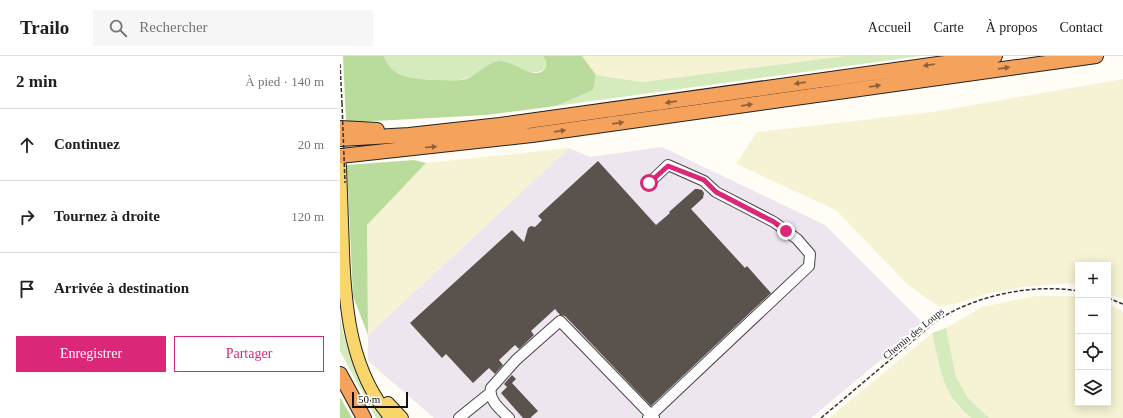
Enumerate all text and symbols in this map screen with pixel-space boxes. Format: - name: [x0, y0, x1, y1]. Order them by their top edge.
- search box: [93, 10, 373, 46]
- text: Trailo: [20, 17, 69, 38]
- icon: search: [107, 17, 129, 39]
- text: Rechercher: [139, 19, 208, 35]
- text: Accueil: [868, 20, 911, 35]
- text: Carte: [933, 20, 964, 35]
- text: À propos: [986, 20, 1037, 35]
- text: Contact: [1059, 20, 1103, 35]
- one-way arrow: [923, 62, 935, 68]
- one-way arrow: [998, 65, 1010, 71]
- text: 2 min: [16, 72, 57, 91]
- text: À pied · 140 m: [245, 74, 324, 89]
- one-way arrow: [794, 80, 806, 86]
- one-way arrow: [869, 83, 882, 90]
- one-way arrow: [665, 98, 677, 105]
- one-way arrow: [741, 102, 753, 108]
- one-way arrow: [612, 120, 624, 126]
- one-way arrow: [554, 128, 566, 134]
- icon: ahead: [16, 134, 38, 156]
- text: Continuez: [54, 136, 120, 152]
- text: 20 m: [298, 137, 324, 152]
- one-way arrow: [425, 143, 437, 150]
- route start: [640, 174, 658, 192]
- icon: right: [16, 206, 38, 228]
- text: Tournez à droite: [54, 208, 160, 224]
- text: 120 m: [291, 209, 324, 224]
- route end: [777, 222, 795, 240]
- map controls: [1075, 262, 1111, 406]
- button: +: [1075, 262, 1111, 298]
- icon: arrive: [16, 278, 38, 300]
- text: Arrivée à destination: [54, 280, 189, 296]
- button: −: [1075, 298, 1111, 334]
- street label: Chemin des Loups: [881, 305, 946, 361]
- button: locate: [1075, 334, 1111, 370]
- button: Enregistrer: [16, 336, 166, 372]
- button: Partager: [174, 336, 324, 372]
- button: layers: [1075, 370, 1111, 406]
- scale bar: [352, 390, 408, 409]
- text: 50 m: [358, 393, 380, 405]

